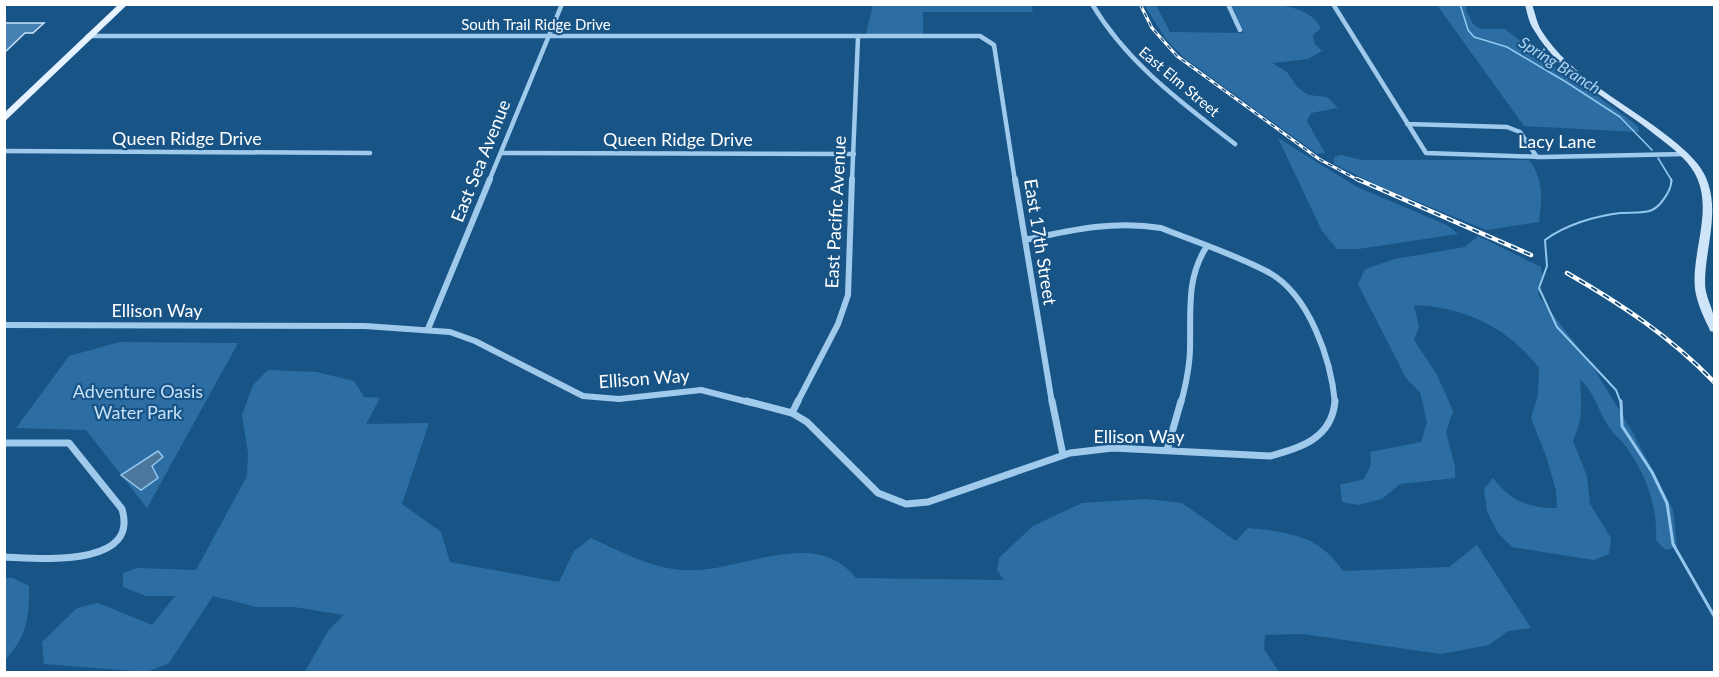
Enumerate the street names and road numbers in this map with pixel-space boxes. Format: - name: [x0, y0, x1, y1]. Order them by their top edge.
- street label: South Trail Ridge Drive: [461, 15, 611, 33]
- street label: East Elm Street: [1136, 42, 1224, 121]
- street label: East Sea Avenue: [446, 96, 515, 225]
- street label: Queen Ridge Drive: [112, 127, 262, 149]
- street label: Queen Ridge Drive: [603, 128, 753, 150]
- street label: Lacy Lane: [1518, 130, 1596, 152]
- street label: East Pacific Avenue: [820, 135, 850, 289]
- street label: East 17th Street: [1020, 177, 1062, 307]
- street label: Ellison Way: [111, 299, 203, 321]
- street label: Ellison Way: [598, 364, 691, 392]
- street label: Ellison Way: [1093, 425, 1185, 447]

